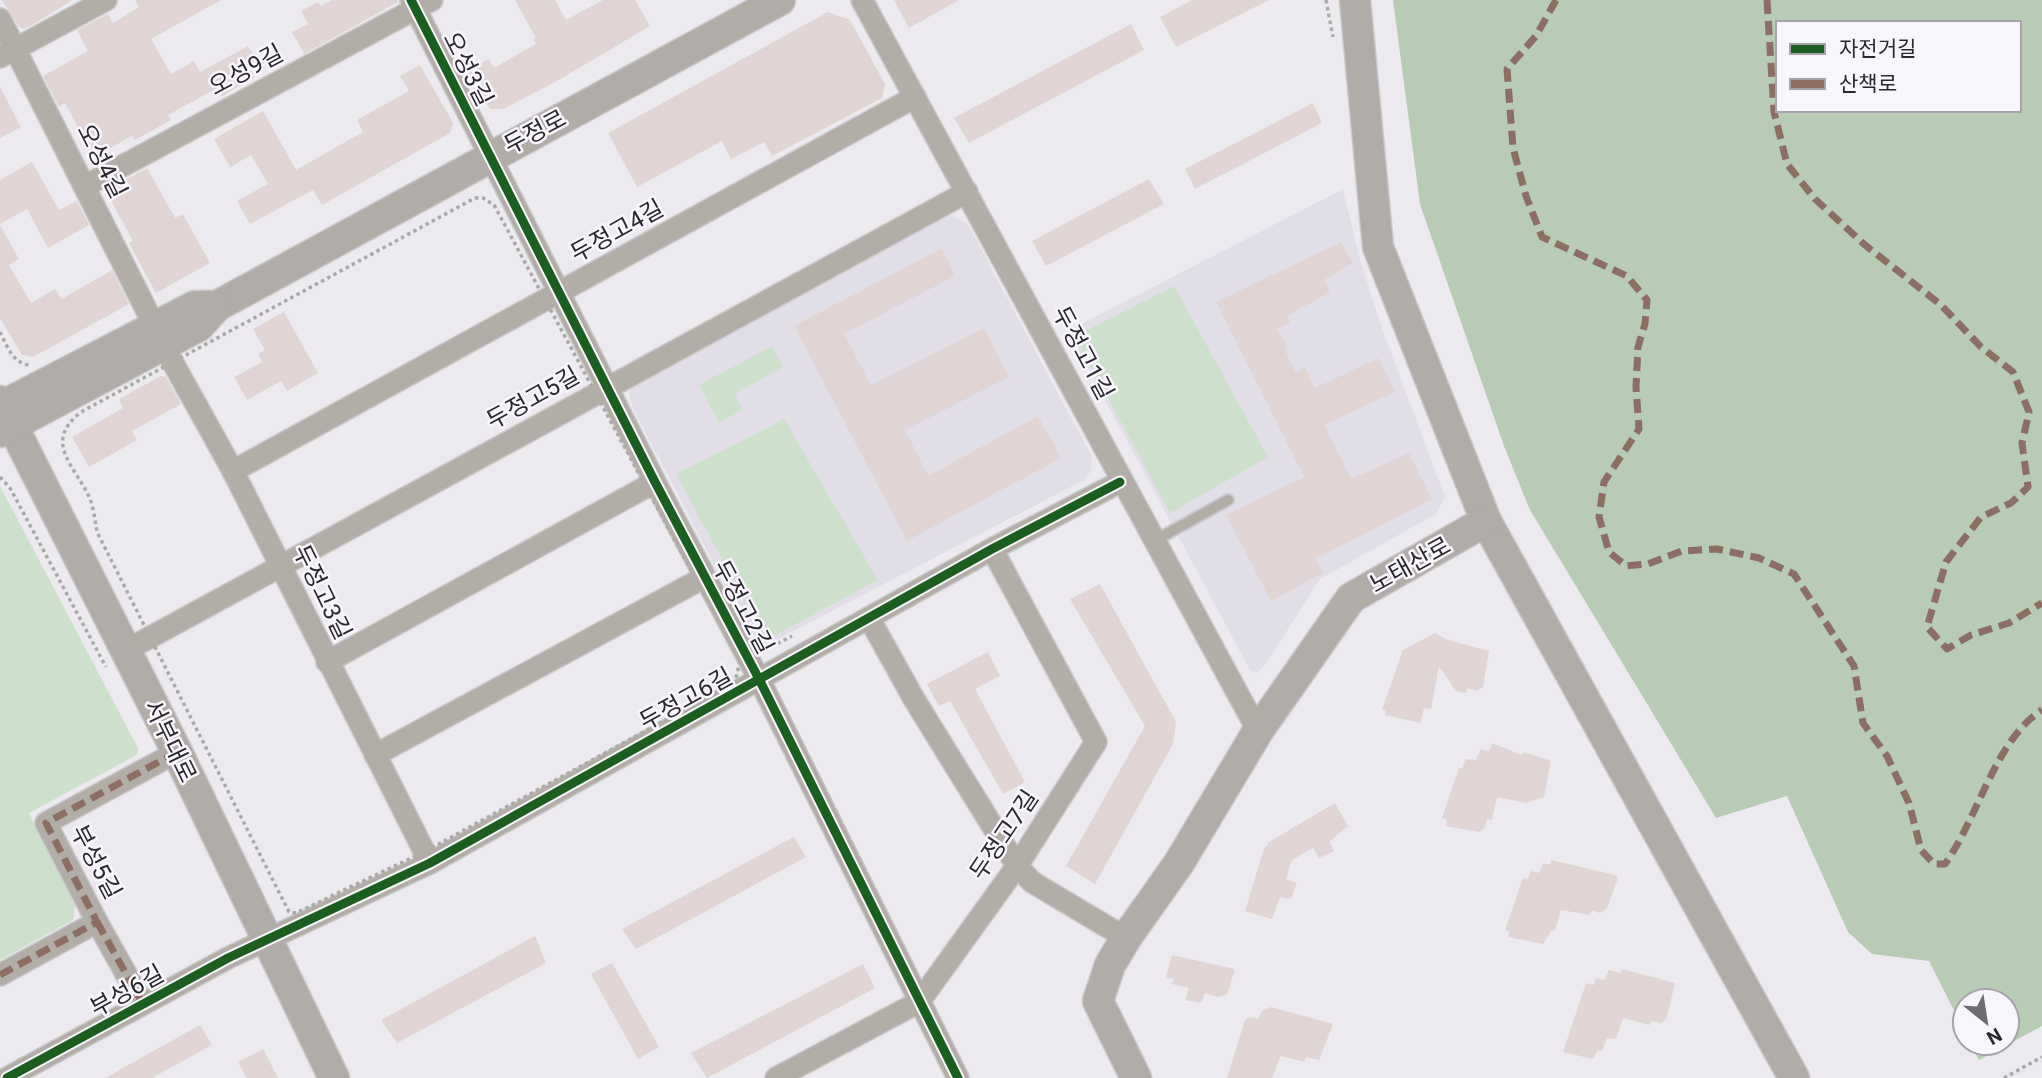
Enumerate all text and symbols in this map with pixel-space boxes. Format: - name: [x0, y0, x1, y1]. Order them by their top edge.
- legend: [1776, 21, 2021, 112]
- street label: 오성3길: [437, 27, 499, 111]
- text: 자전거길: [1839, 37, 1916, 61]
- street label: 오성9길: [204, 39, 288, 101]
- text: 산책로: [1839, 72, 1897, 96]
- street label: 두정로: [499, 104, 571, 160]
- street label: 오성4길: [71, 119, 133, 203]
- street label: 두정고4길: [566, 194, 668, 268]
- street label: 두정고1길: [1047, 301, 1119, 405]
- street label: 두정고5길: [482, 361, 584, 435]
- street label: 노태산로: [1365, 531, 1455, 599]
- street label: 두정고3길: [287, 540, 357, 644]
- street label: 두정고2길: [707, 555, 779, 659]
- street label: 두정고6길: [635, 662, 737, 736]
- street label: 서부대로: [138, 695, 202, 787]
- street label: 두정고7길: [964, 785, 1044, 885]
- street label: 부성5길: [65, 820, 127, 904]
- street label: 부성6길: [85, 959, 169, 1023]
- north arrow: [1951, 987, 2021, 1057]
- text: N: [1983, 1023, 2006, 1050]

